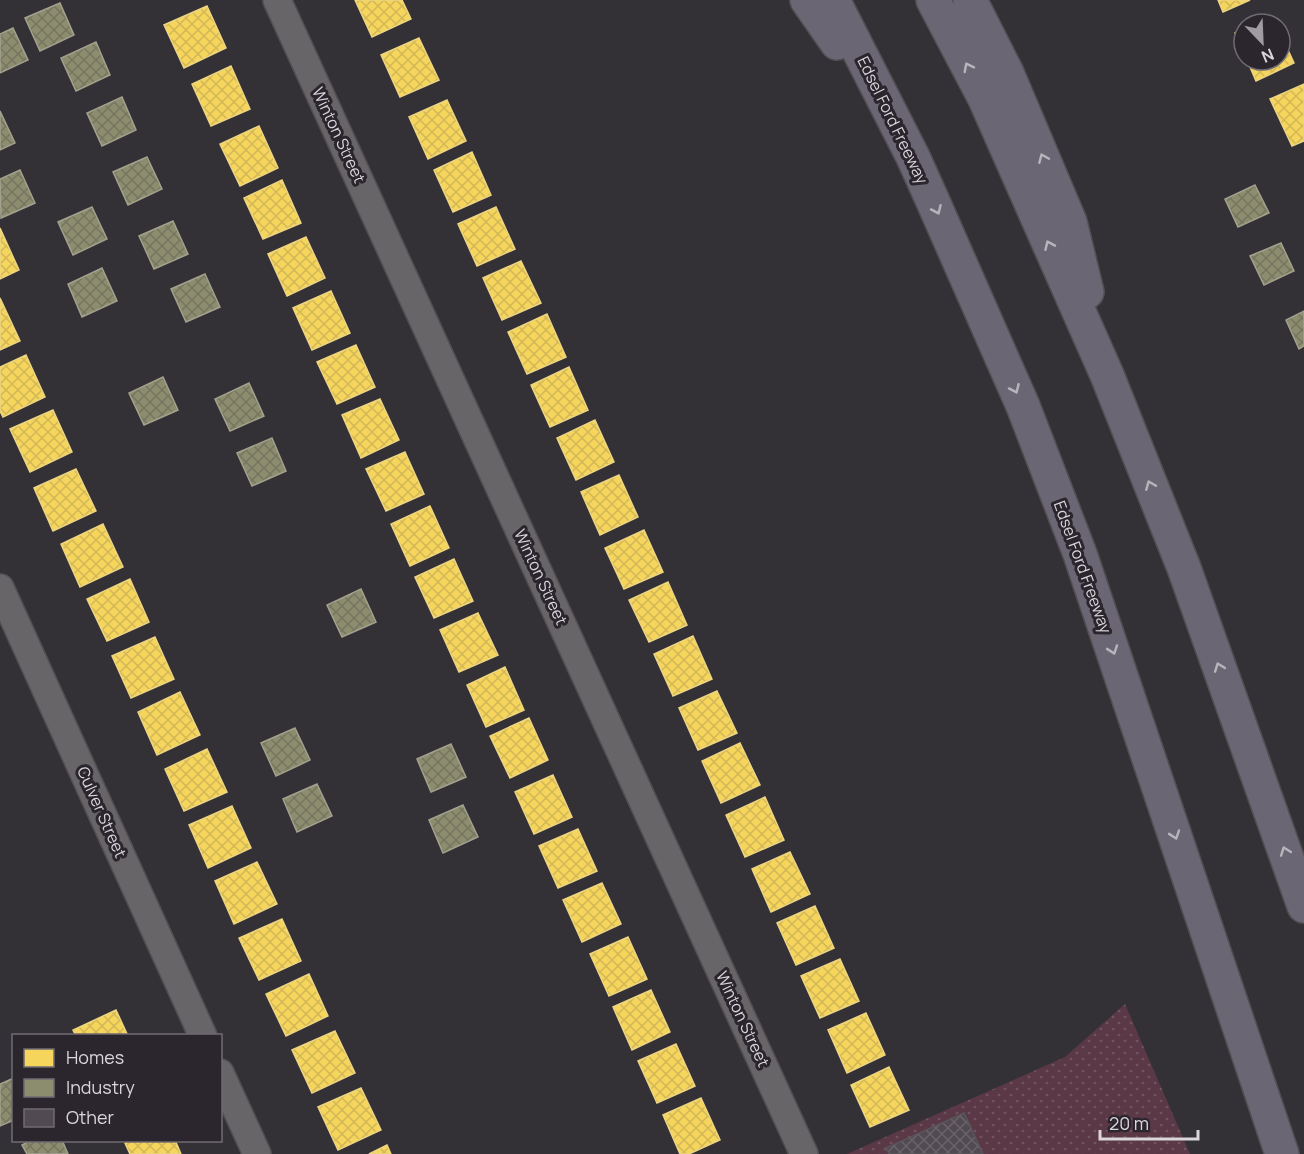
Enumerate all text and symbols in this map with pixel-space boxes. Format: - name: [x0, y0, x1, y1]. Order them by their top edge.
- north arrow: [1232, 12, 1292, 72]
- text: N: [1258, 43, 1277, 68]
- street label: Edsel Ford Freeway: [853, 52, 934, 188]
- one-way arrow: [964, 63, 975, 74]
- street label: Winton Street: [307, 84, 371, 186]
- one-way arrow: [1038, 154, 1050, 165]
- one-way arrow: [930, 204, 942, 215]
- one-way arrow: [1045, 240, 1057, 251]
- one-way arrow: [1008, 383, 1020, 394]
- one-way arrow: [1145, 480, 1157, 491]
- street label: Edsel Ford Freeway: [1049, 498, 1117, 637]
- street label: Winton Street: [509, 526, 573, 628]
- one-way arrow: [1105, 644, 1118, 655]
- one-way arrow: [1214, 663, 1227, 673]
- street label: Culver Street: [72, 763, 132, 861]
- one-way arrow: [1167, 829, 1180, 840]
- one-way arrow: [1279, 846, 1292, 857]
- street label: Winton Street: [711, 968, 775, 1070]
- legend: [12, 1034, 222, 1142]
- text: Homes: [66, 1045, 124, 1069]
- text: Industry: [66, 1075, 135, 1099]
- scale bar: [1100, 1103, 1198, 1141]
- text: Other: [66, 1105, 114, 1129]
- text: 20 m: [1109, 1111, 1149, 1135]

